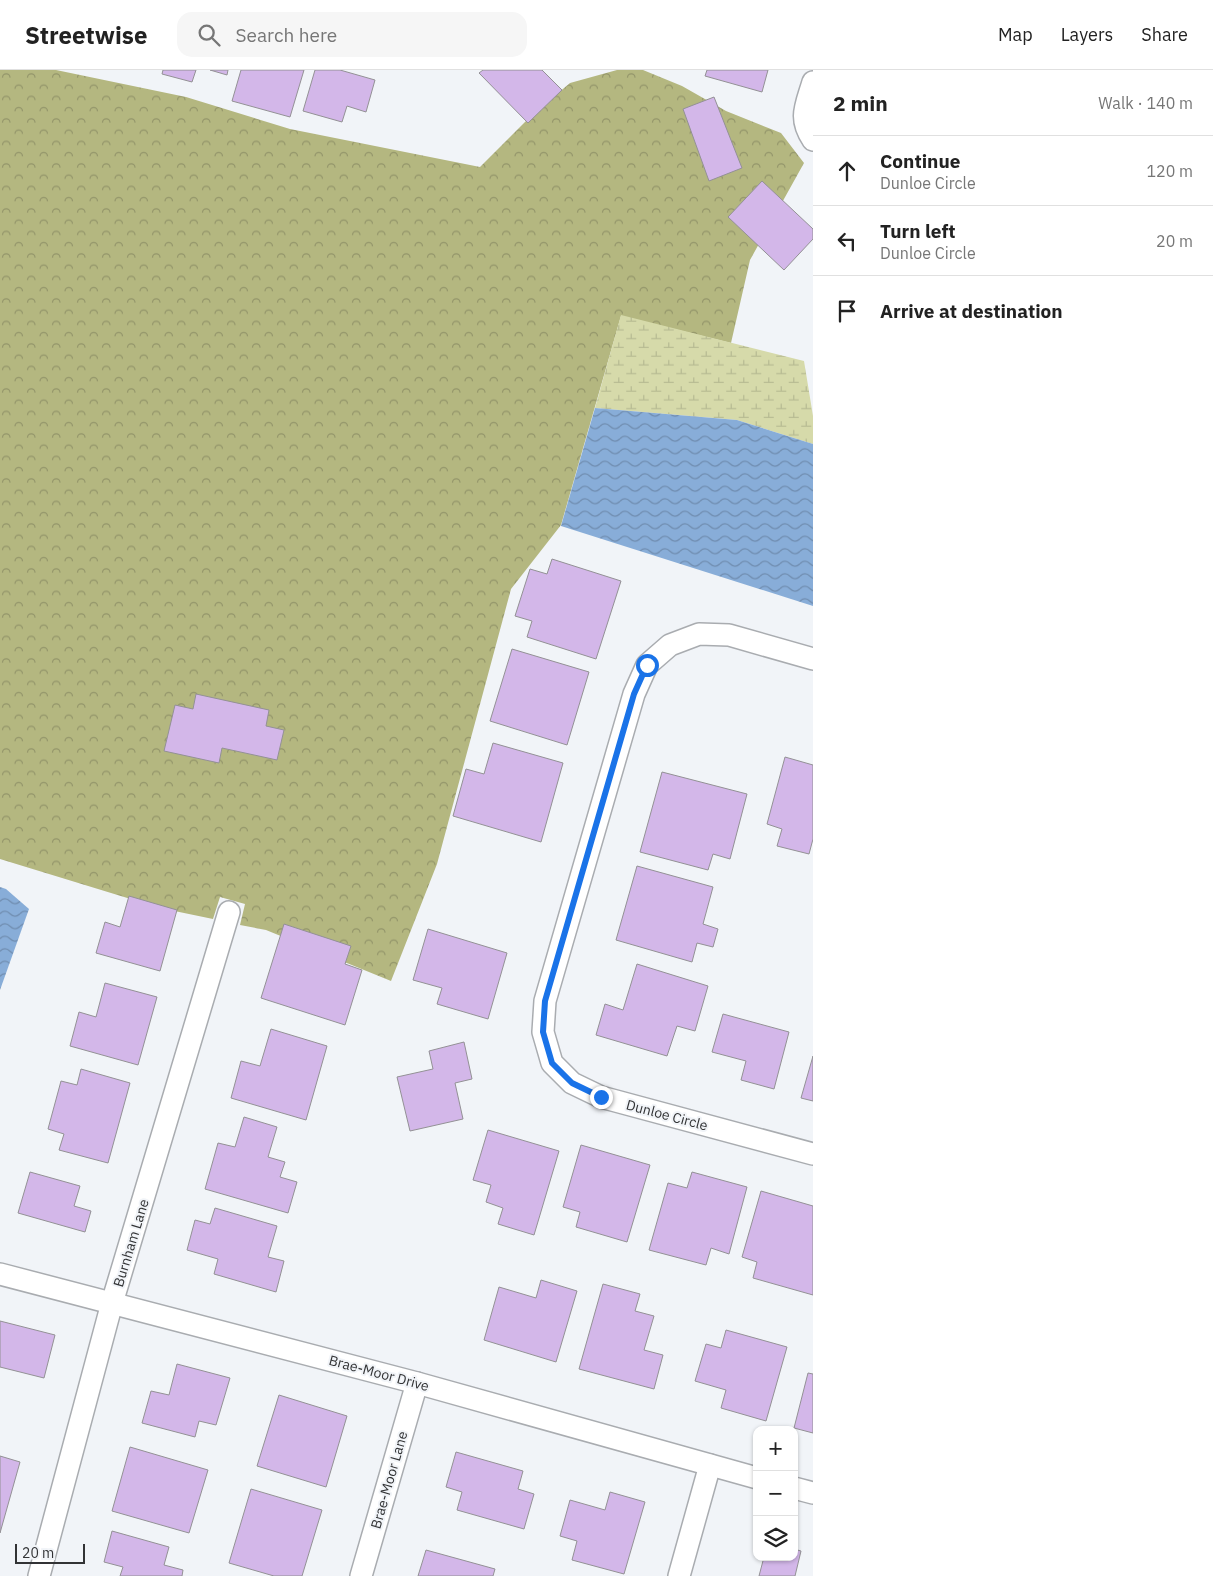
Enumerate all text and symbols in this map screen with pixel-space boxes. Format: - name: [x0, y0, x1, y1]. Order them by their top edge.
- search box: [177, 12, 527, 57]
- text: Streetwise: [25, 19, 147, 51]
- icon: search: [195, 21, 223, 49]
- text: Search here: [235, 23, 337, 47]
- text: Map: [998, 23, 1033, 46]
- text: Layers: [1061, 23, 1113, 46]
- text: Share: [1141, 23, 1188, 46]
- text: 2 min: [833, 89, 888, 117]
- text: Walk · 140 m: [1098, 93, 1193, 113]
- text: Continue: [880, 149, 960, 173]
- icon: ahead: [833, 157, 861, 185]
- text: 120 m: [1146, 161, 1193, 181]
- text: Dunloe Circle: [880, 173, 976, 193]
- text: Turn left: [880, 219, 956, 243]
- icon: left: [833, 227, 861, 255]
- text: 20 m: [1156, 231, 1193, 251]
- text: Dunloe Circle: [880, 243, 976, 263]
- icon: arrive: [833, 297, 861, 325]
- text: Arrive at destination: [880, 299, 1063, 323]
- route start: [636, 654, 659, 677]
- route end: [590, 1086, 613, 1109]
- street label: Dunloe Circle: [624, 1095, 710, 1135]
- street label: Burnham Lane: [109, 1196, 153, 1289]
- street label: Brae-Moor Drive: [327, 1351, 431, 1395]
- map controls: [753, 1426, 798, 1561]
- button: +: [753, 1426, 798, 1471]
- street label: Brae-Moor Lane: [366, 1429, 412, 1531]
- button: −: [753, 1471, 798, 1516]
- button: layers: [753, 1516, 798, 1561]
- scale bar: [15, 1541, 85, 1564]
- text: 20 m: [22, 1544, 54, 1562]

